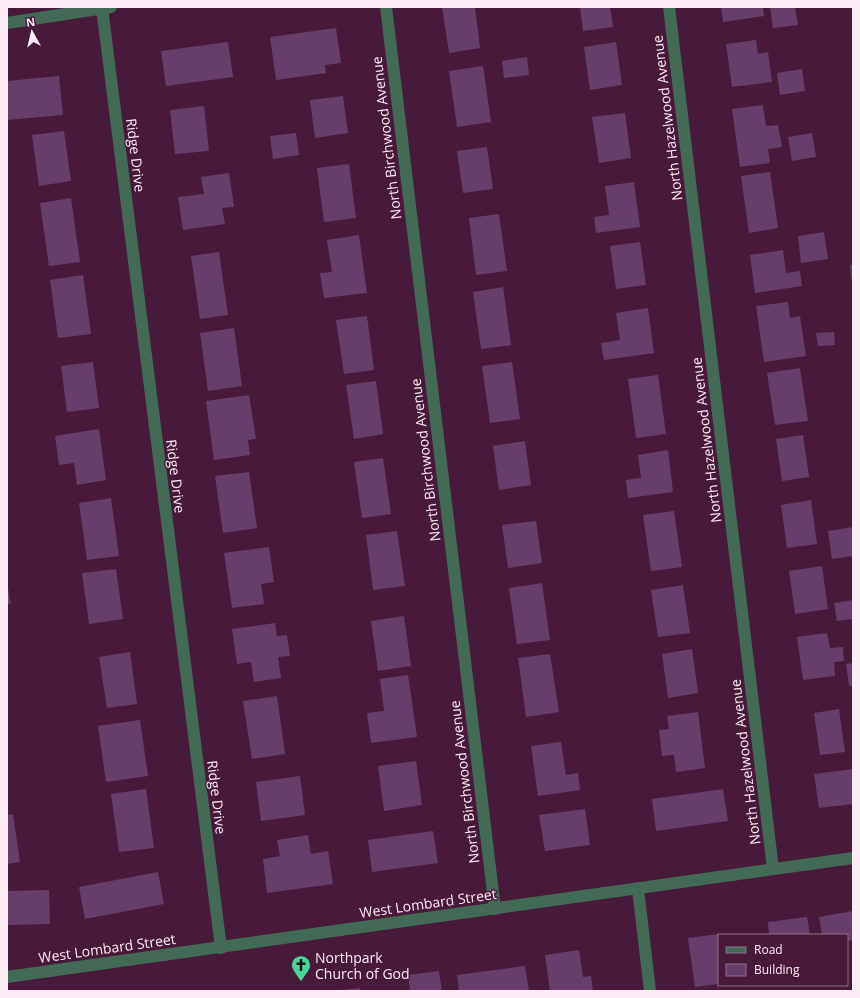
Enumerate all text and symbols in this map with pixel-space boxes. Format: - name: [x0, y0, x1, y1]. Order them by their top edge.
- north arrow: [12, 12, 52, 52]
- text: N: [25, 14, 36, 30]
- street label: North Hazelwood Avenue: [647, 34, 687, 202]
- street label: North Birchwood Avenue: [367, 55, 405, 221]
- street label: Ridge Drive: [122, 117, 150, 193]
- street label: North Hazelwood Avenue: [686, 356, 726, 524]
- street label: North Birchwood Avenue: [406, 377, 444, 543]
- street label: Ridge Drive: [162, 438, 190, 514]
- street label: North Hazelwood Avenue: [725, 678, 765, 846]
- street label: North Birchwood Avenue: [445, 699, 483, 865]
- street label: Ridge Drive: [203, 759, 231, 835]
- street label: West Lombard Street: [358, 884, 498, 922]
- street label: West Lombard Street: [37, 929, 177, 967]
- legend: [718, 934, 848, 986]
- text: Road: [754, 941, 783, 958]
- place label: Northpark Church of God: [315, 948, 410, 983]
- church icon: Northpark Church of God: [290, 954, 312, 982]
- text: Building: [754, 961, 800, 978]

